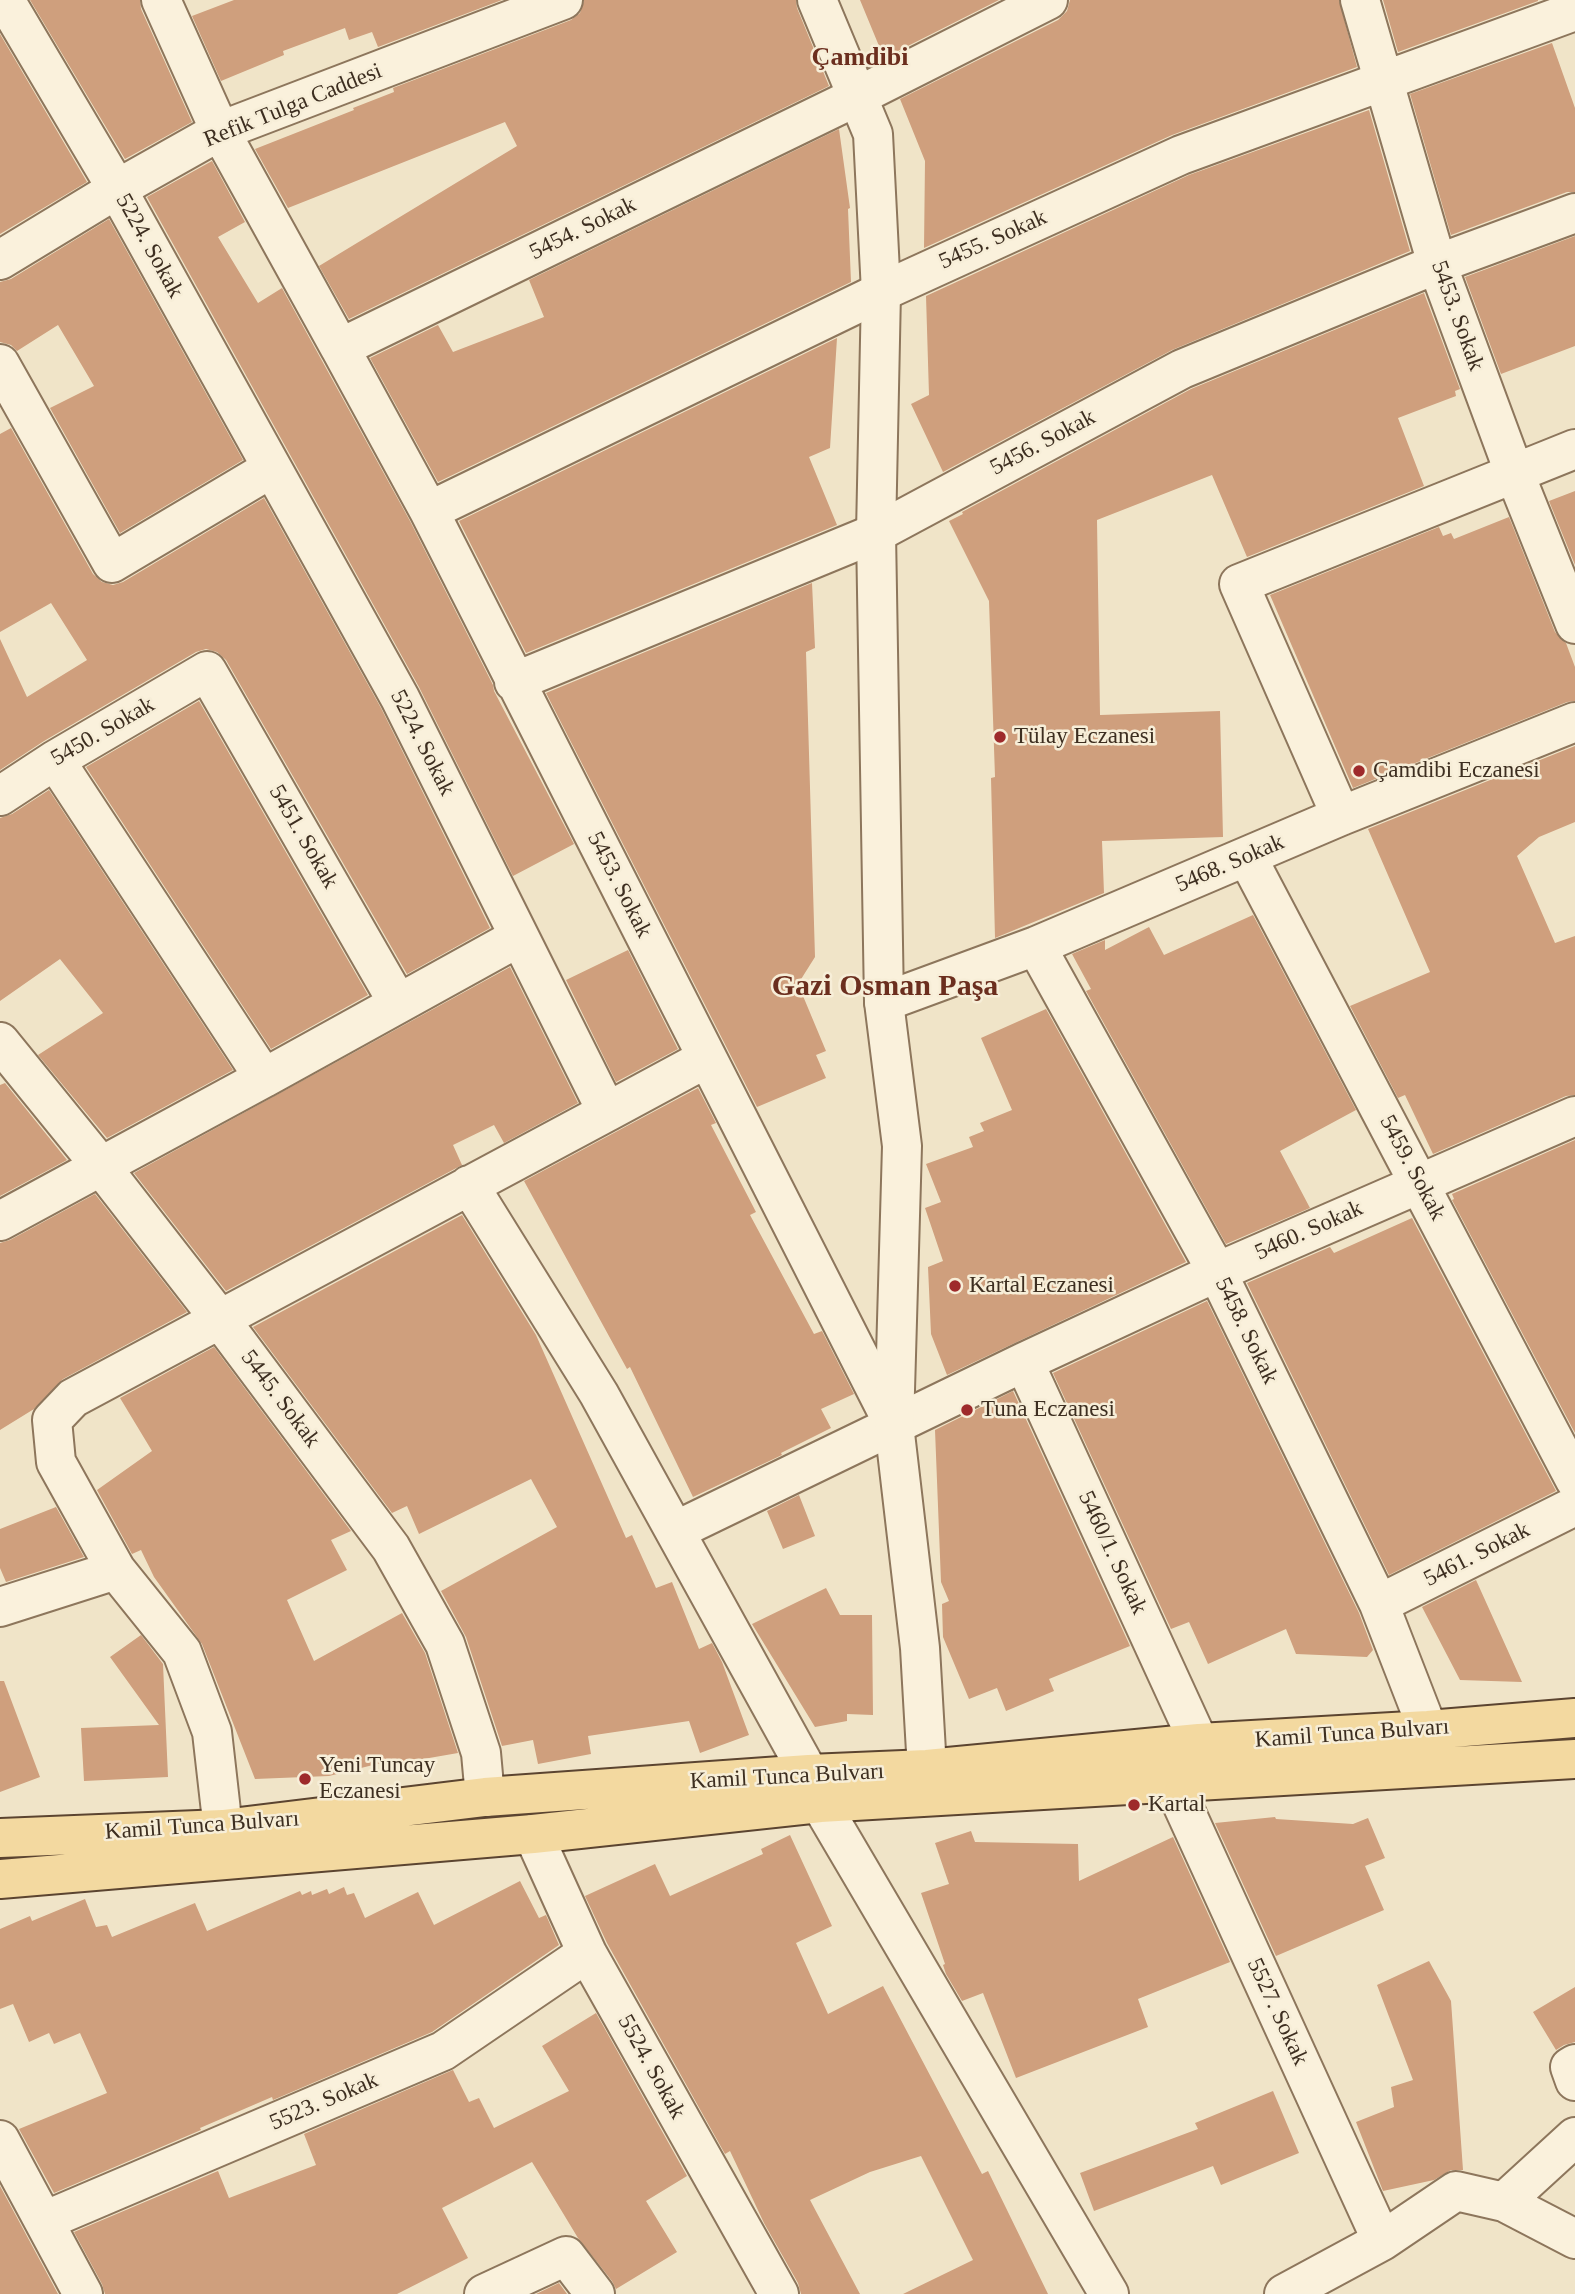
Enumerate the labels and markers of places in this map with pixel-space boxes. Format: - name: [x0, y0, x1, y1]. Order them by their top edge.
- place label: Tülay Eczanesi: [1014, 723, 1155, 751]
- marker: Tülay Eczanesi: [992, 729, 1008, 745]
- place label: Çamdibi Eczanesi: [1373, 757, 1540, 785]
- marker: Çamdibi Eczanesi: [1351, 763, 1367, 779]
- place label: Kartal Eczanesi: [969, 1272, 1114, 1300]
- marker: Kartal Eczanesi: [947, 1278, 963, 1294]
- place label: Tuna Eczanesi: [981, 1396, 1115, 1424]
- marker: Tuna Eczanesi: [959, 1402, 975, 1418]
- place label: Yeni Tuncay Eczanesi: [319, 1752, 435, 1806]
- marker: Yeni Tuncay Eczanesi: [297, 1771, 313, 1787]
- place label: Kartal: [1148, 1791, 1205, 1819]
- marker: Kartal: [1126, 1797, 1142, 1813]

